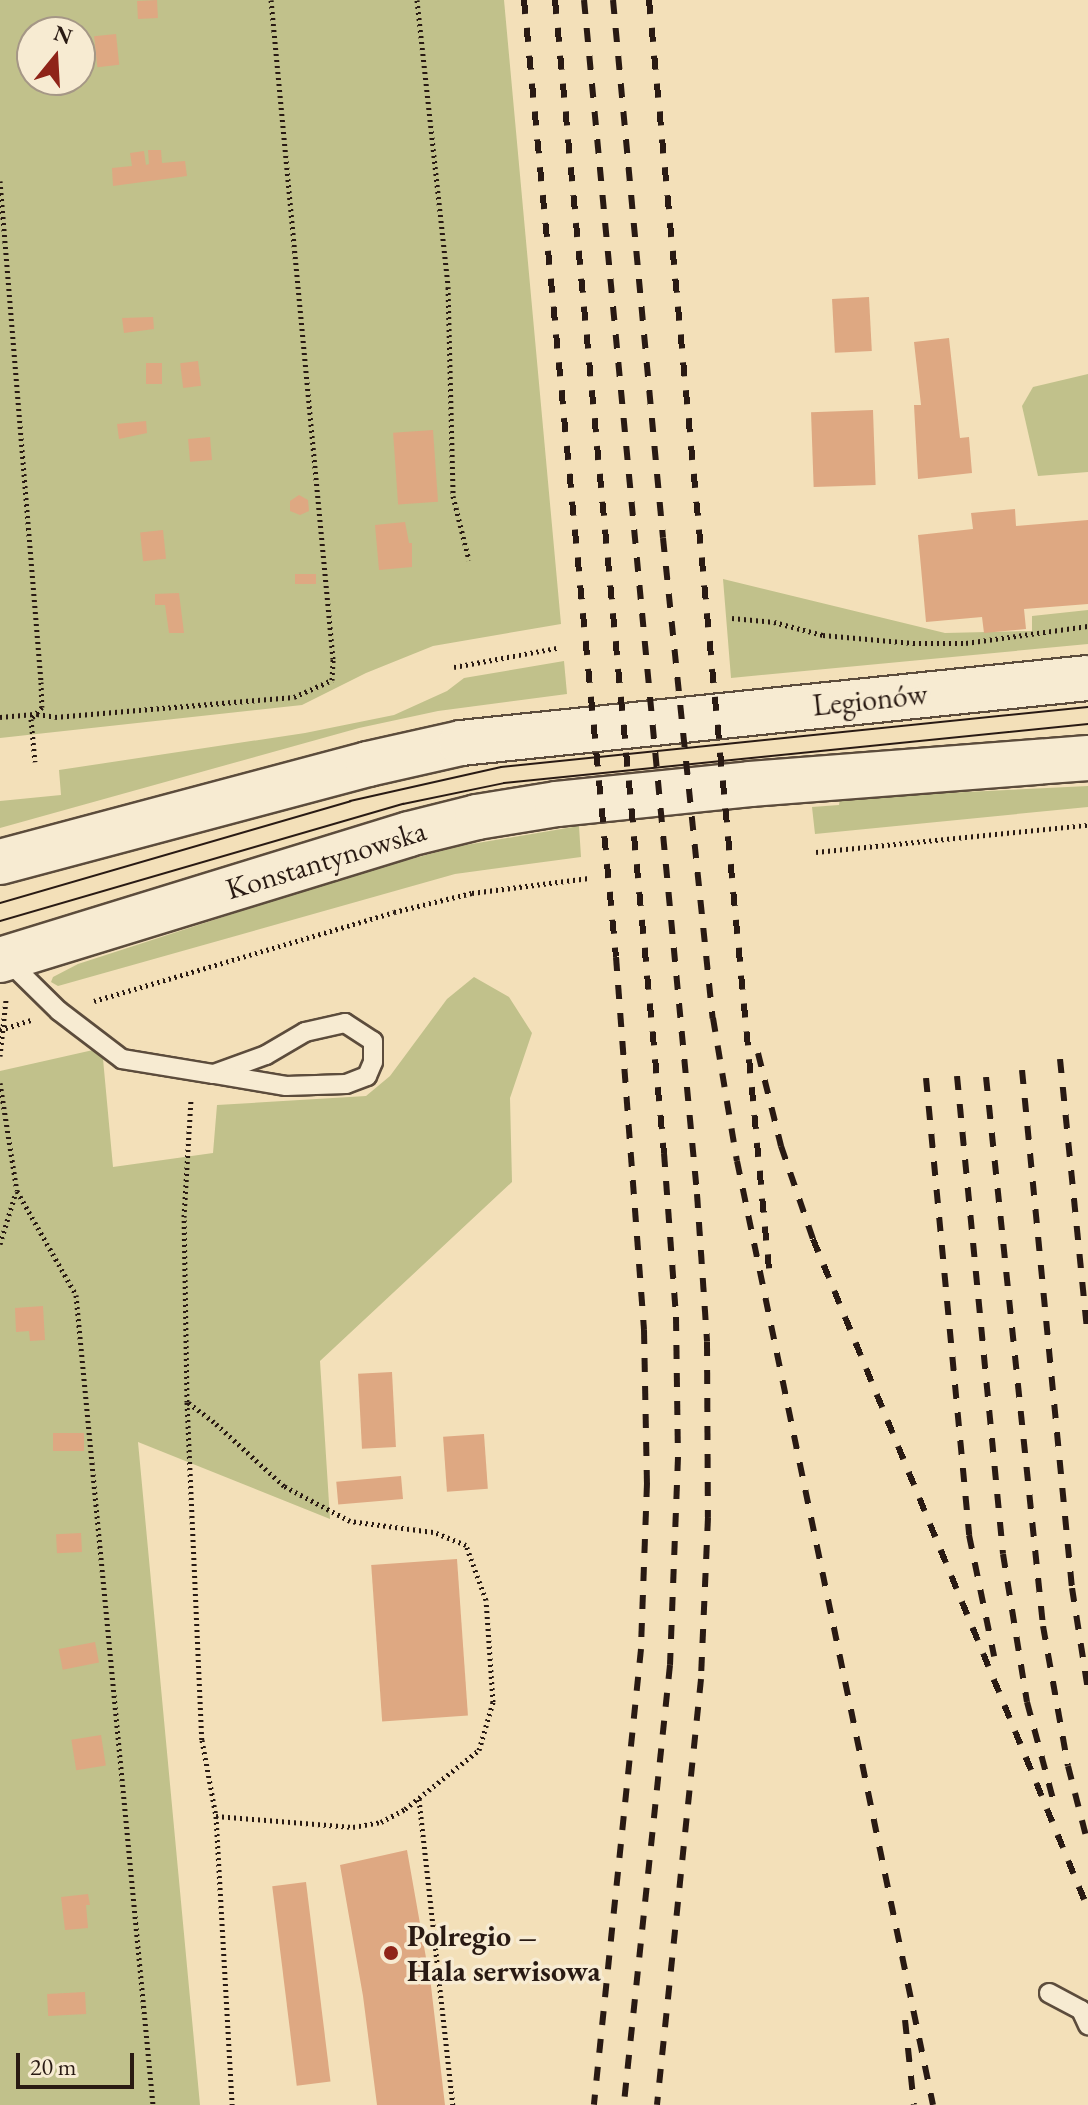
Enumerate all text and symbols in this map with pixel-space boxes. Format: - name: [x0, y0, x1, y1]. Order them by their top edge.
- north arrow: [16, 16, 96, 96]
- text: N: [50, 18, 76, 51]
- street label: Legionów: [811, 676, 929, 724]
- street label: Konstantynowska: [222, 813, 430, 907]
- place label: Polregio – Hala serwisowa: [407, 1918, 601, 1988]
- marker: Polregio – Hala serwisowa: [382, 1944, 400, 1962]
- scale bar: [20, 2037, 138, 2087]
- text: 20 m: [30, 2051, 77, 2082]

